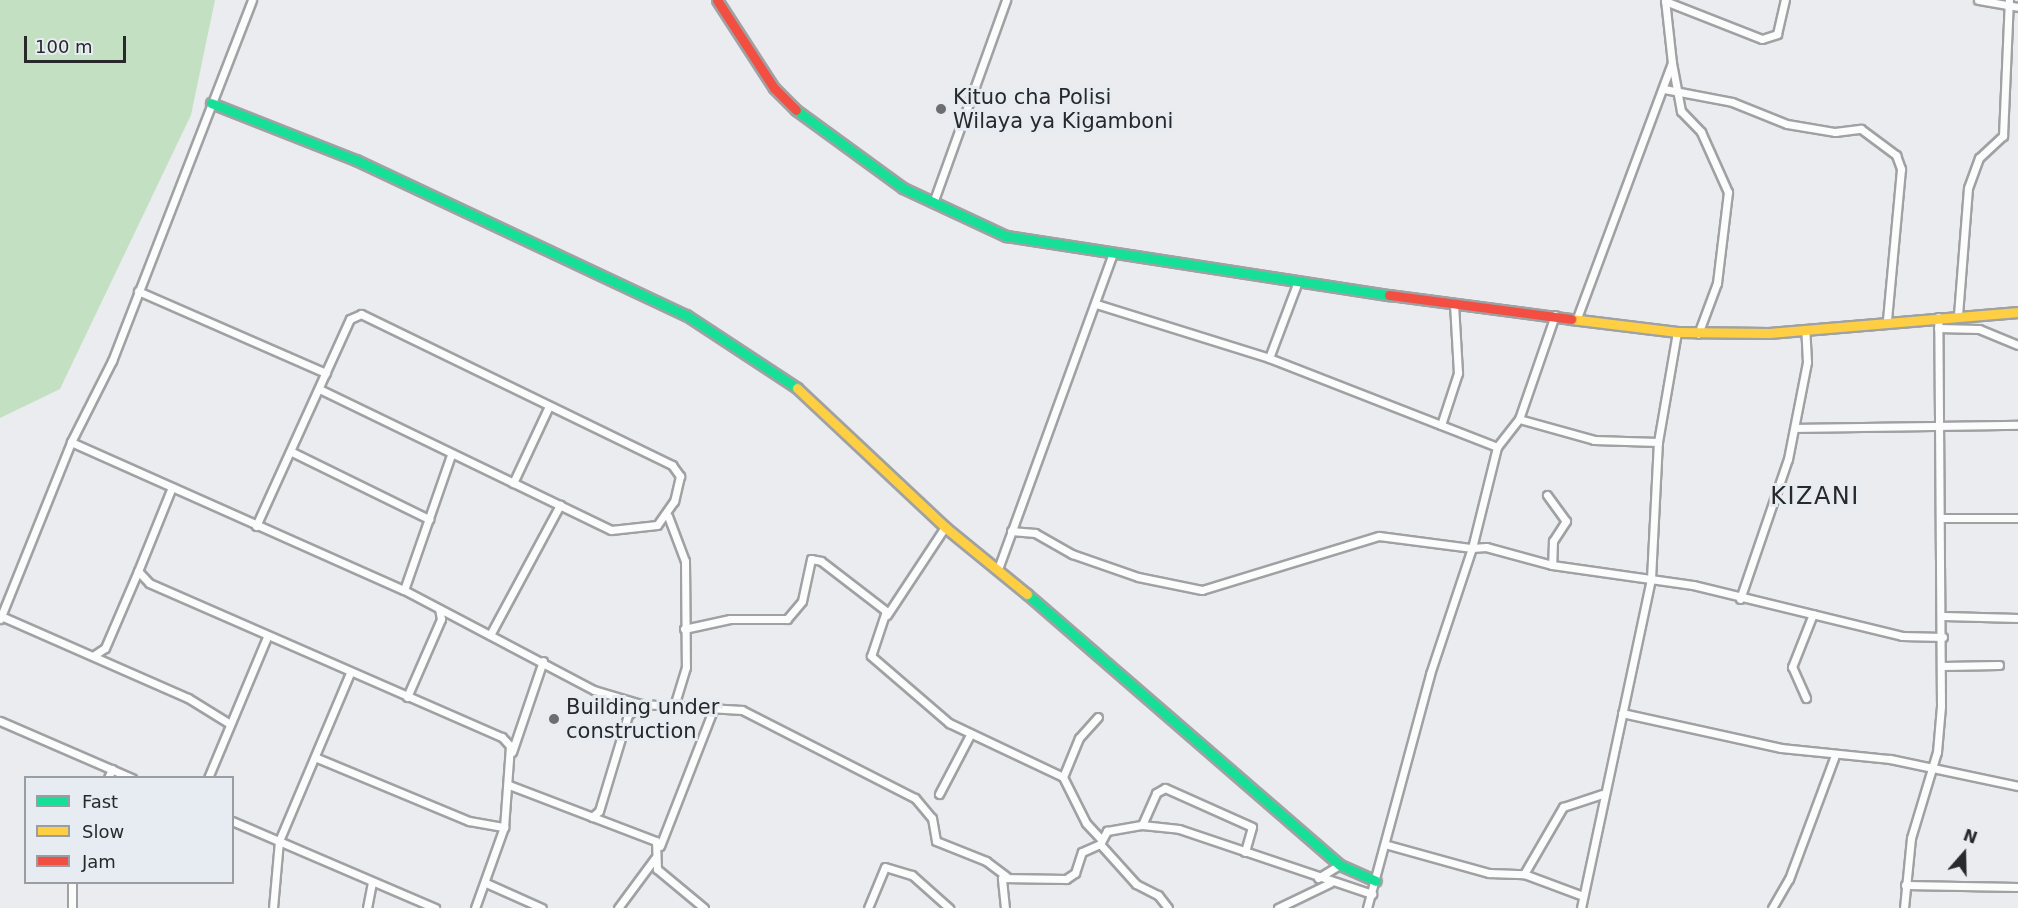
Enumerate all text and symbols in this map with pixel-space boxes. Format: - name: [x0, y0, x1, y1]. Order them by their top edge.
- scale bar: [27, 24, 129, 62]
- text: 100 m: [35, 36, 93, 57]
- place label: Kituo cha Polisi Wilaya ya Kigamboni: [953, 84, 1173, 134]
- marker: Kituo cha Polisi Wilaya ya Kigamboni: [934, 102, 948, 116]
- district label: KIZANI: [1770, 483, 1860, 511]
- place label: Building under construction: [566, 694, 719, 744]
- marker: Building under construction: [547, 712, 561, 726]
- legend: [24, 776, 234, 884]
- text: Fast: [82, 791, 118, 812]
- text: Slow: [82, 821, 124, 842]
- north arrow: [1934, 824, 1994, 884]
- text: N: [1961, 825, 1980, 848]
- text: Jam: [82, 851, 116, 872]

